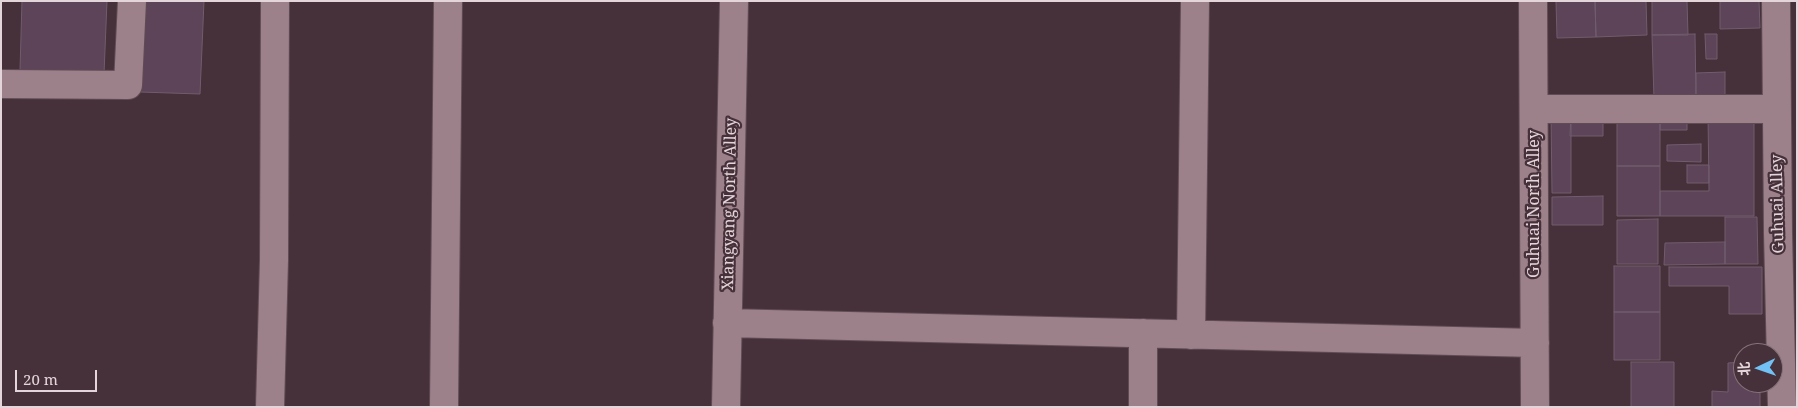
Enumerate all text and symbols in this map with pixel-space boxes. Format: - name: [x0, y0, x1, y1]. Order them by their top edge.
- street label: Xiangyang North Alley: [719, 118, 741, 290]
- street label: Guhuai North Alley: [1524, 130, 1544, 278]
- street label: Guhuai Alley: [1768, 154, 1788, 254]
- north arrow: [1733, 343, 1783, 393]
- scale bar: [18, 360, 100, 392]
- text: 北: [1734, 361, 1753, 376]
- text: 20 m: [23, 369, 58, 389]

